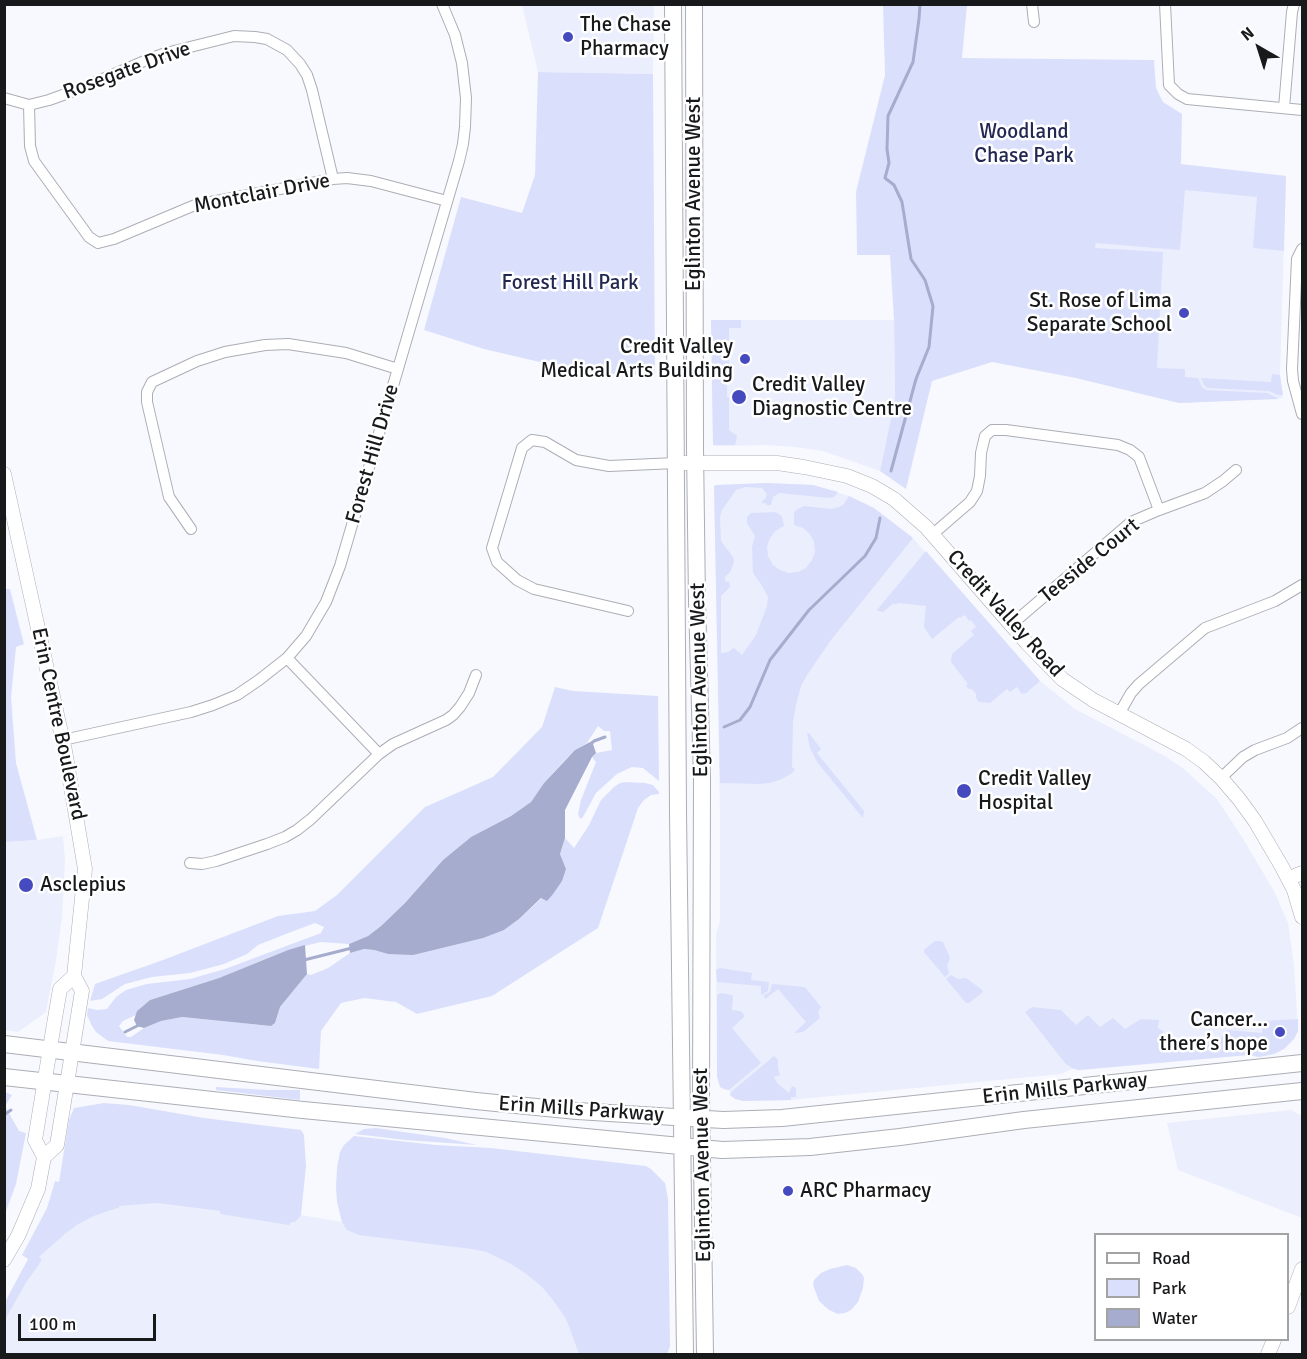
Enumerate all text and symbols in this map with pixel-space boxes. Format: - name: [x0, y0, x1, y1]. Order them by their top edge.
- place label: The Chase Pharmacy: [580, 12, 671, 62]
- north arrow: [1229, 18, 1289, 78]
- text: N: [1237, 23, 1258, 45]
- marker: The Chase Pharmacy: [561, 30, 575, 44]
- street label: Rosegate Drive: [60, 36, 194, 106]
- street label: Eglinton Avenue West: [681, 97, 707, 291]
- park label: Woodland Chase Park: [974, 119, 1074, 169]
- street label: Montclair Drive: [192, 168, 332, 220]
- park label: Forest Hill Park: [501, 270, 639, 296]
- place label: St. Rose of Lima Separate School: [1027, 288, 1172, 338]
- marker: St. Rose of Lima Separate School: [1177, 306, 1191, 320]
- place label: Credit Valley Medical Arts Building: [540, 334, 733, 384]
- marker: Credit Valley Medical Arts Building: [738, 352, 752, 366]
- place label: Credit Valley Diagnostic Centre: [752, 372, 912, 422]
- street label: Forest Hill Drive: [341, 381, 405, 527]
- marker: Credit Valley Diagnostic Centre: [730, 388, 748, 406]
- street label: Teeside Court: [1035, 513, 1145, 609]
- street label: Credit Valley Road: [941, 545, 1069, 683]
- street label: Eglinton Avenue West: [686, 583, 714, 777]
- street label: Erin Centre Boulevard: [25, 625, 91, 823]
- place label: Credit Valley Hospital: [978, 766, 1091, 816]
- marker: Credit Valley Hospital: [955, 782, 973, 800]
- place label: Asclepius: [40, 872, 126, 898]
- marker: Asclepius: [17, 876, 35, 894]
- place label: Cancer… there’s hope: [1159, 1007, 1268, 1057]
- marker: Cancer… there’s hope: [1273, 1025, 1287, 1039]
- street label: Eglinton Avenue West: [689, 1068, 717, 1262]
- street label: Erin Mills Parkway: [981, 1068, 1149, 1110]
- street label: Erin Mills Parkway: [497, 1092, 665, 1128]
- place label: ARC Pharmacy: [800, 1178, 931, 1204]
- marker: ARC Pharmacy: [781, 1184, 795, 1198]
- legend: [1094, 1233, 1289, 1341]
- text: Road: [1152, 1247, 1191, 1269]
- text: Park: [1152, 1277, 1187, 1299]
- scale bar: [21, 1302, 159, 1340]
- text: Water: [1152, 1307, 1197, 1329]
- text: 100 m: [29, 1313, 76, 1335]

